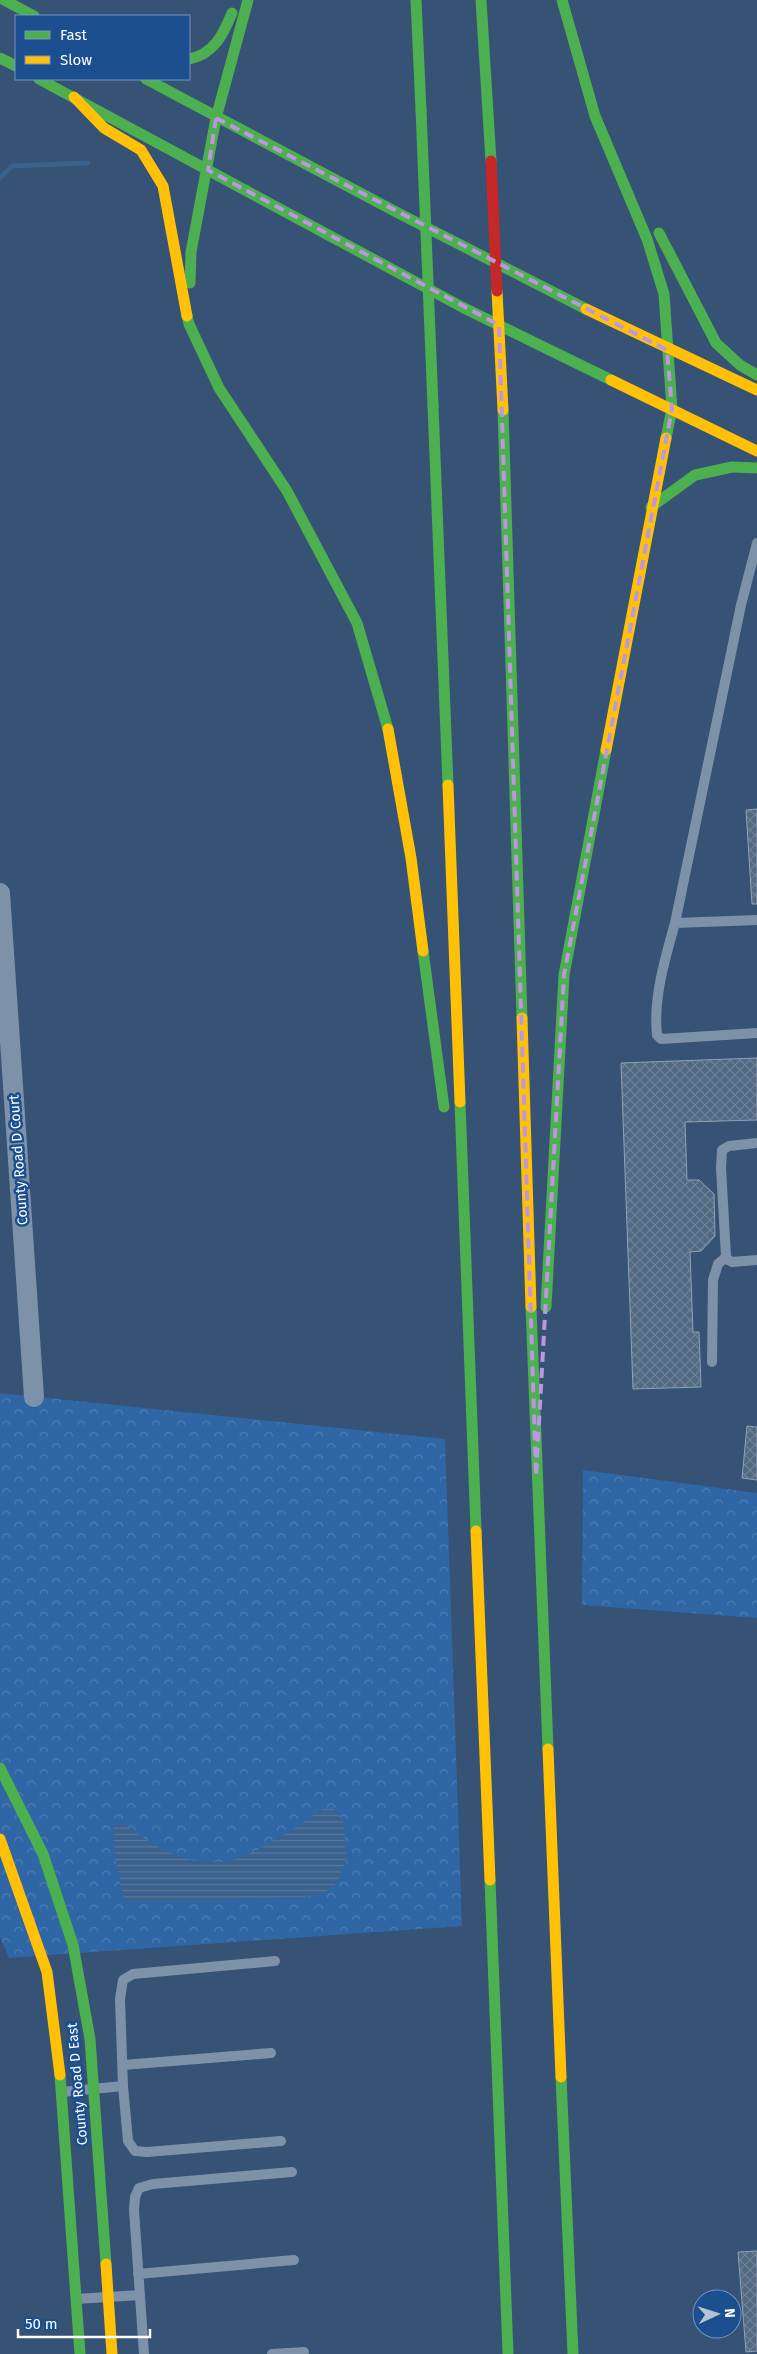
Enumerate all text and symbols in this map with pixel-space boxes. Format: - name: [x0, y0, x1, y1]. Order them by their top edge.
- legend: [15, 15, 190, 80]
- text: Fast: [60, 26, 87, 44]
- text: Slow: [60, 51, 92, 69]
- street label: County Road D Court: [5, 1093, 32, 1226]
- street label: County Road D East: [64, 2021, 91, 2146]
- north arrow: [692, 2289, 742, 2339]
- scale bar: [18, 2306, 150, 2338]
- text: N: [721, 2308, 738, 2318]
- text: 50 m: [25, 2315, 58, 2333]

